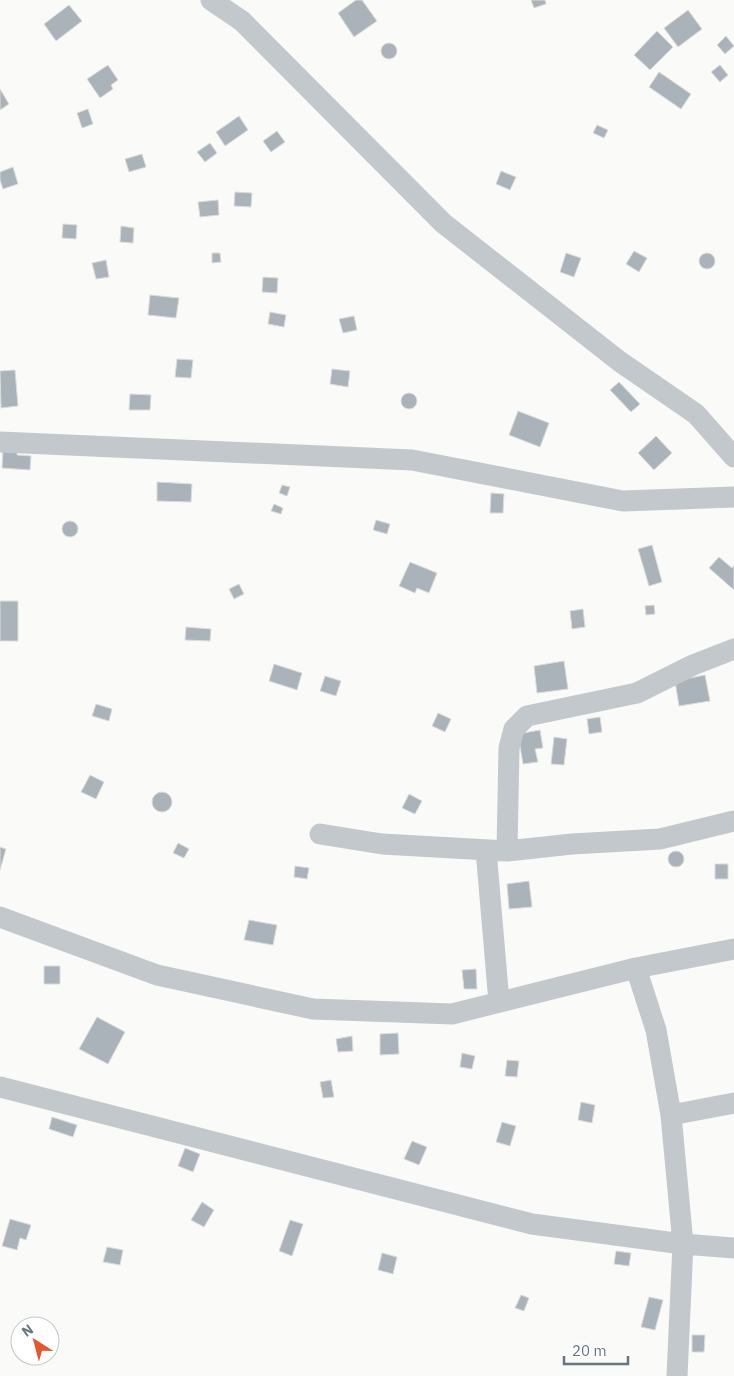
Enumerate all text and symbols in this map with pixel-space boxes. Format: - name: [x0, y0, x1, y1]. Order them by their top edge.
- north arrow: [10, 1316, 60, 1366]
- text: N: [18, 1320, 37, 1341]
- scale bar: [564, 1334, 628, 1366]
- text: 20 m: [572, 1341, 607, 1360]

